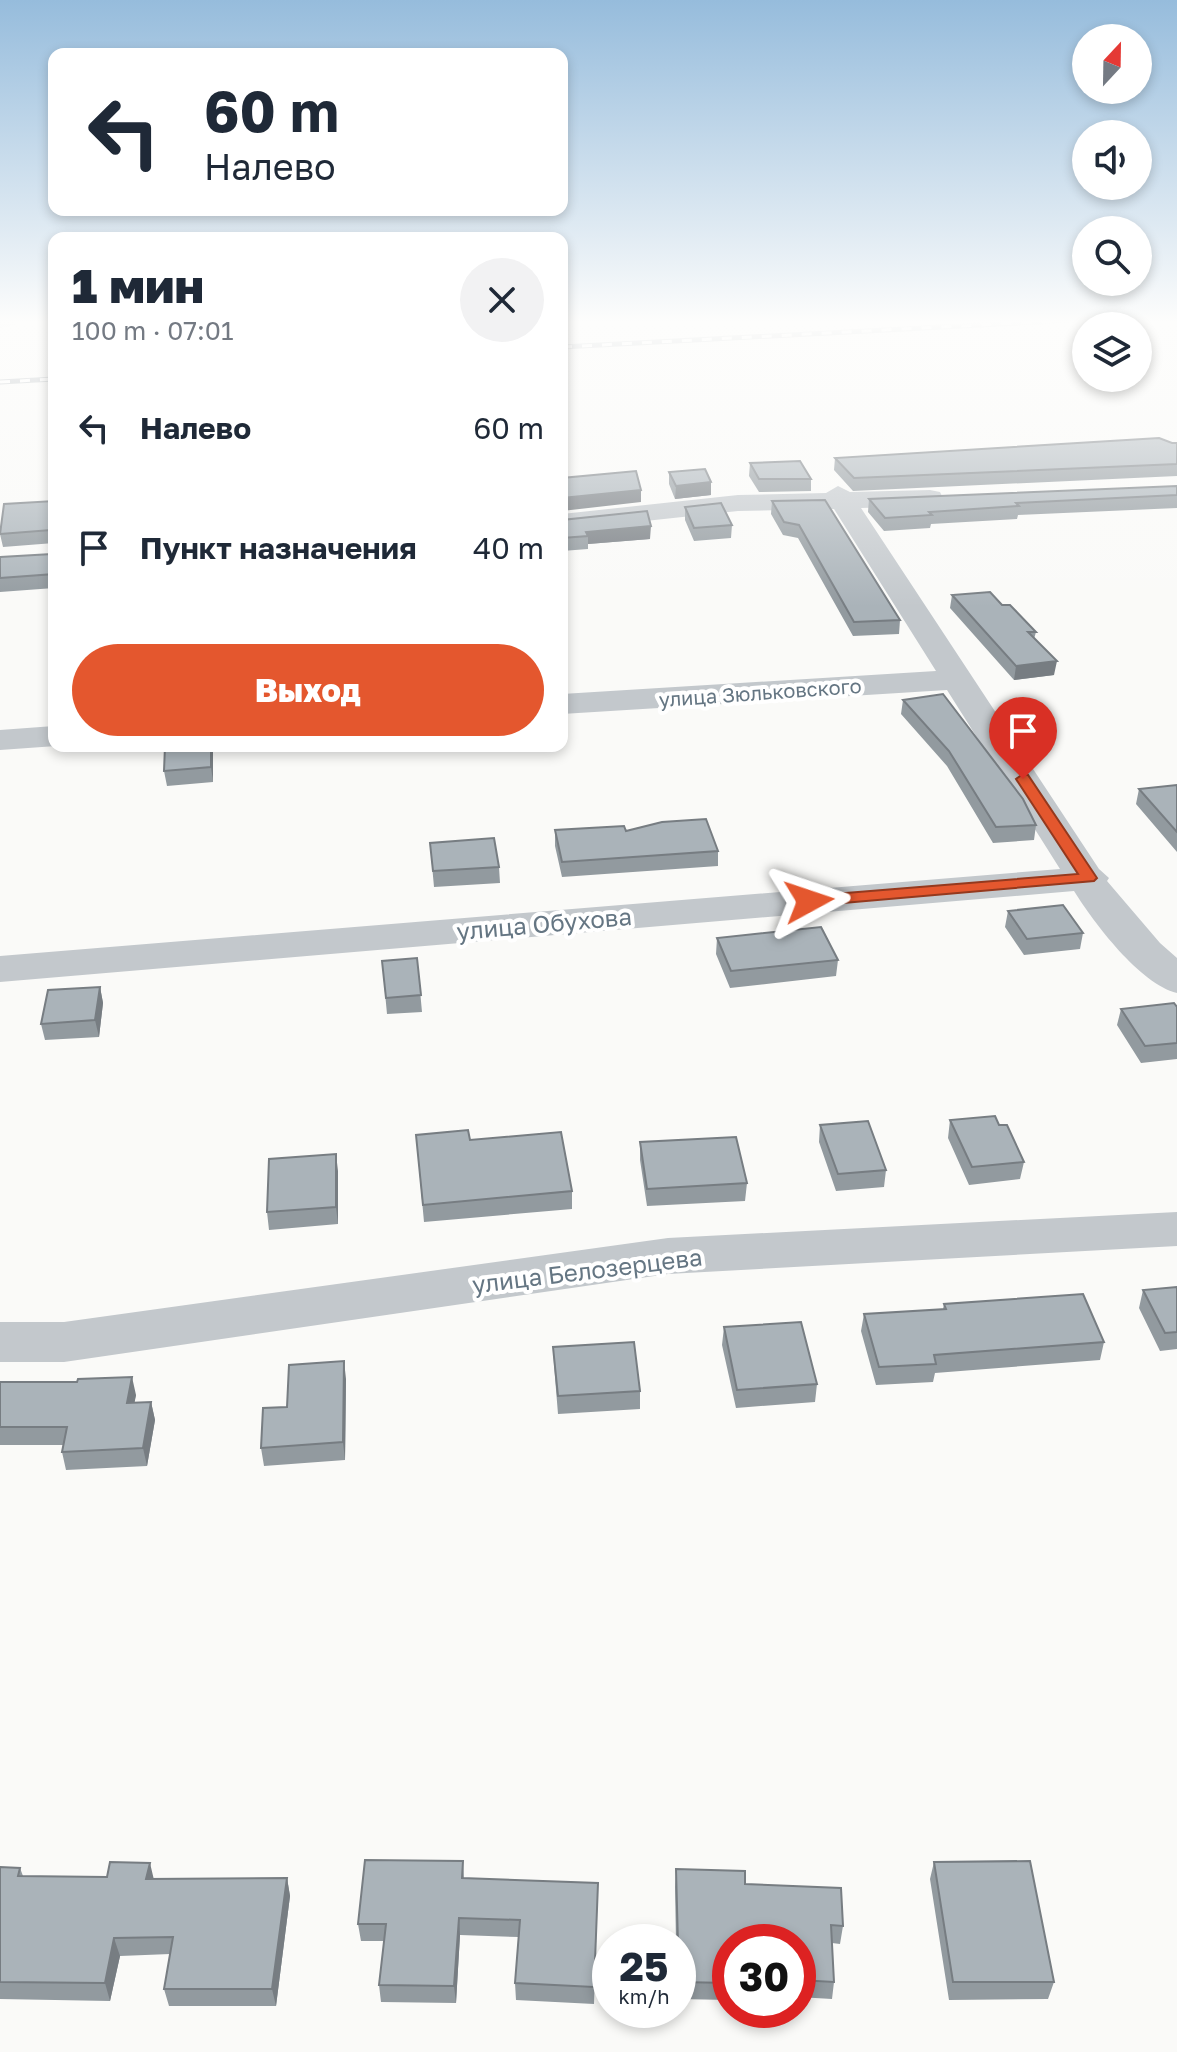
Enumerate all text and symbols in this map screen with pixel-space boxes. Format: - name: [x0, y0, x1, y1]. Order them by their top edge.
- north arrow: [1072, 24, 1152, 104]
- map controls: [1072, 24, 1152, 392]
- text: 60 m: [204, 77, 339, 144]
- icon: left: [72, 80, 176, 184]
- button: sound: [1072, 120, 1152, 200]
- text: Налево: [204, 145, 336, 188]
- button: search: [1072, 216, 1152, 296]
- text: 1 мин: [72, 256, 204, 314]
- button: close: [460, 258, 544, 342]
- button: layers: [1072, 312, 1152, 392]
- text: 100 m · 07:01: [72, 315, 234, 346]
- icon: left: [72, 406, 116, 450]
- text: Налево: [140, 410, 251, 446]
- text: 60 m: [473, 410, 544, 446]
- icon: arrive: [72, 526, 116, 570]
- text: Пункт назначения: [140, 530, 417, 566]
- text: 40 m: [473, 530, 544, 566]
- button: Выход: [72, 644, 544, 736]
- street label: улица Зюльковского: [658, 673, 862, 711]
- pin: [989, 697, 1057, 779]
- icon: arrive: [1001, 709, 1045, 753]
- position arrow: [767, 859, 851, 943]
- street label: улица Обухова: [455, 901, 633, 945]
- street label: улица Белозерцева: [470, 1241, 704, 1299]
- speed limit sign: 30: [712, 1924, 816, 2028]
- text: 25: [620, 1942, 668, 1990]
- text: km/h: [619, 1984, 669, 2008]

